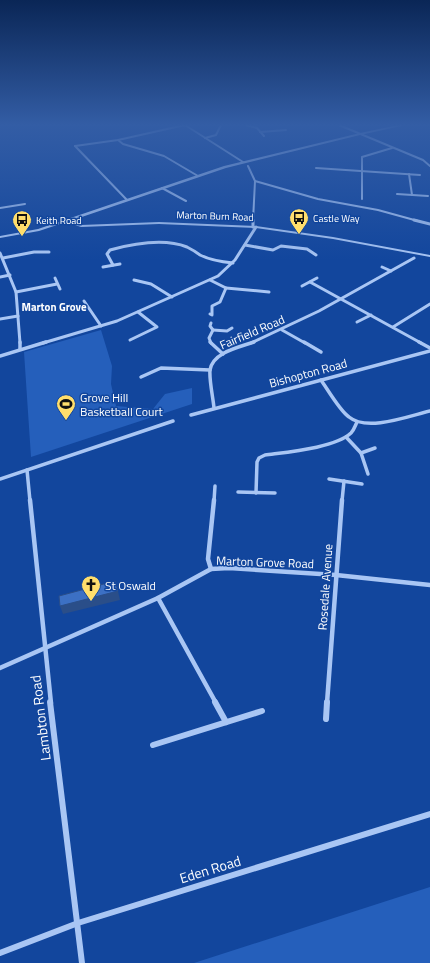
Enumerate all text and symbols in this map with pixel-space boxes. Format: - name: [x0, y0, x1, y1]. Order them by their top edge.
- street label: Marton Burn Road: [176, 207, 254, 225]
- bus stop icon: Castle Way: [288, 207, 310, 235]
- bus stop icon: Keith Road: [11, 209, 33, 237]
- place label: Castle Way: [313, 211, 360, 226]
- place label: Keith Road: [36, 213, 82, 228]
- district label: Marton Grove: [21, 299, 87, 315]
- street label: Fairfield Road: [216, 310, 288, 354]
- street label: Bishopton Road: [267, 353, 349, 393]
- place label: Grove Hill Basketball Court: [80, 388, 164, 421]
- sports icon: Grove Hill Basketball Court: [55, 393, 77, 421]
- street label: Rosedale Avenue: [313, 543, 337, 631]
- street label: Marton Grove Road: [216, 551, 314, 573]
- church icon: St Oswald: [80, 574, 102, 602]
- place label: St Oswald: [105, 576, 156, 595]
- street label: Lambton Road: [24, 674, 56, 762]
- street label: Eden Road: [177, 850, 243, 888]

